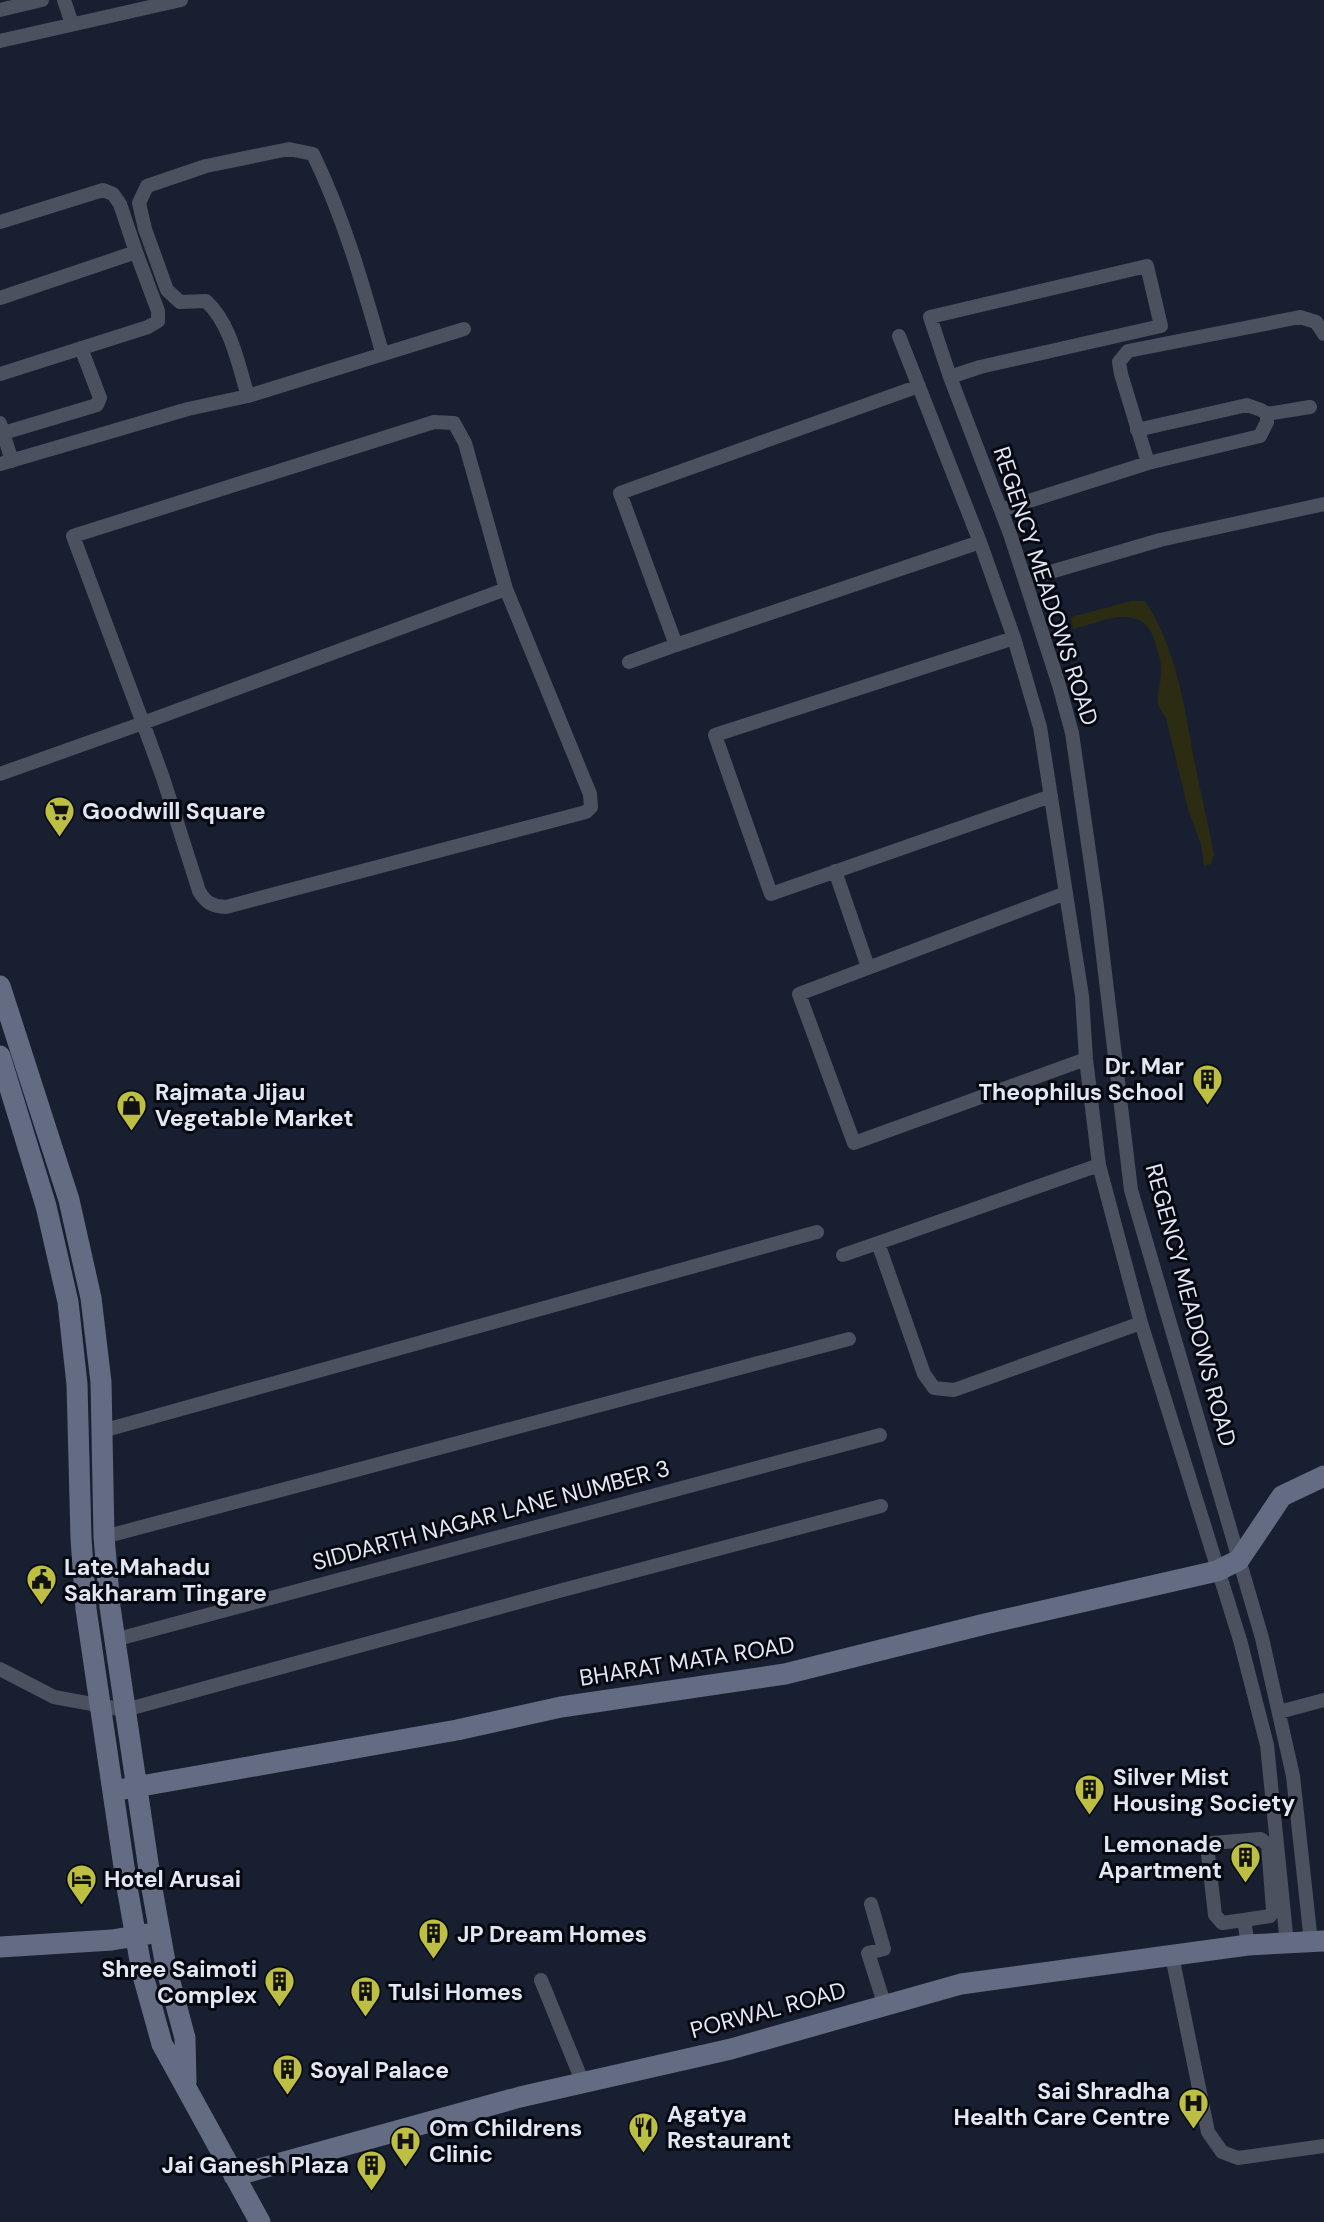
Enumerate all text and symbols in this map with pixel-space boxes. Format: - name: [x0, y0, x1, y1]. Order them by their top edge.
- street label: REGENCY MEADOWS ROAD: [987, 443, 1105, 729]
- supermarket icon: Goodwill Square: [42, 794, 76, 838]
- place label: Goodwill Square: [82, 796, 266, 826]
- place label: Dr. Mar Theophilus School: [978, 1051, 1184, 1107]
- building icon: Dr. Mar Theophilus School: [1190, 1062, 1224, 1106]
- place label: Rajmata Jijau Vegetable Market: [155, 1077, 353, 1133]
- shop icon: Rajmata Jijau Vegetable Market: [115, 1088, 149, 1132]
- street label: REGENCY MEADOWS ROAD: [1139, 1160, 1243, 1450]
- street label: SIDDARTH NAGAR LANE NUMBER 3: [309, 1453, 673, 1577]
- place label: Late.Mahadu Sakharam Tingare: [64, 1552, 267, 1608]
- public building icon: Late.Mahadu Sakharam Tingare: [24, 1563, 58, 1607]
- street label: BHARAT MATA ROAD: [577, 1629, 797, 1693]
- place label: Silver Mist Housing Society: [1113, 1762, 1295, 1818]
- building icon: Silver Mist Housing Society: [1073, 1773, 1107, 1817]
- place label: Lemonade Apartment: [1098, 1829, 1222, 1885]
- building icon: Lemonade Apartment: [1228, 1840, 1262, 1884]
- hotel icon: Hotel Arusai: [64, 1862, 98, 1906]
- place label: Hotel Arusai: [104, 1864, 241, 1894]
- building icon: JP Dream Homes: [417, 1917, 451, 1961]
- place label: JP Dream Homes: [457, 1919, 647, 1949]
- place label: Shree Saimoti Complex: [101, 1954, 257, 2010]
- building icon: Shree Saimoti Complex: [263, 1965, 297, 2009]
- building icon: Tulsi Homes: [348, 1975, 382, 2019]
- street label: PORWAL ROAD: [687, 1975, 849, 2045]
- place label: Tulsi Homes: [388, 1977, 523, 2007]
- building icon: Soyal Palace: [270, 2053, 304, 2097]
- place label: Soyal Palace: [310, 2055, 449, 2085]
- place label: Sai Shradha Health Care Centre: [954, 2076, 1170, 2132]
- hospital icon: Sai Shradha Health Care Centre: [1176, 2087, 1210, 2131]
- place label: Agatya Restaurant: [667, 2099, 791, 2155]
- restaurant icon: Agatya Restaurant: [627, 2110, 661, 2154]
- place label: Om Childrens Clinic: [429, 2113, 582, 2169]
- hospital icon: Om Childrens Clinic: [389, 2124, 423, 2168]
- building icon: Jai Ganesh Plaza: [355, 2148, 389, 2192]
- place label: Jai Ganesh Plaza: [162, 2150, 349, 2180]

